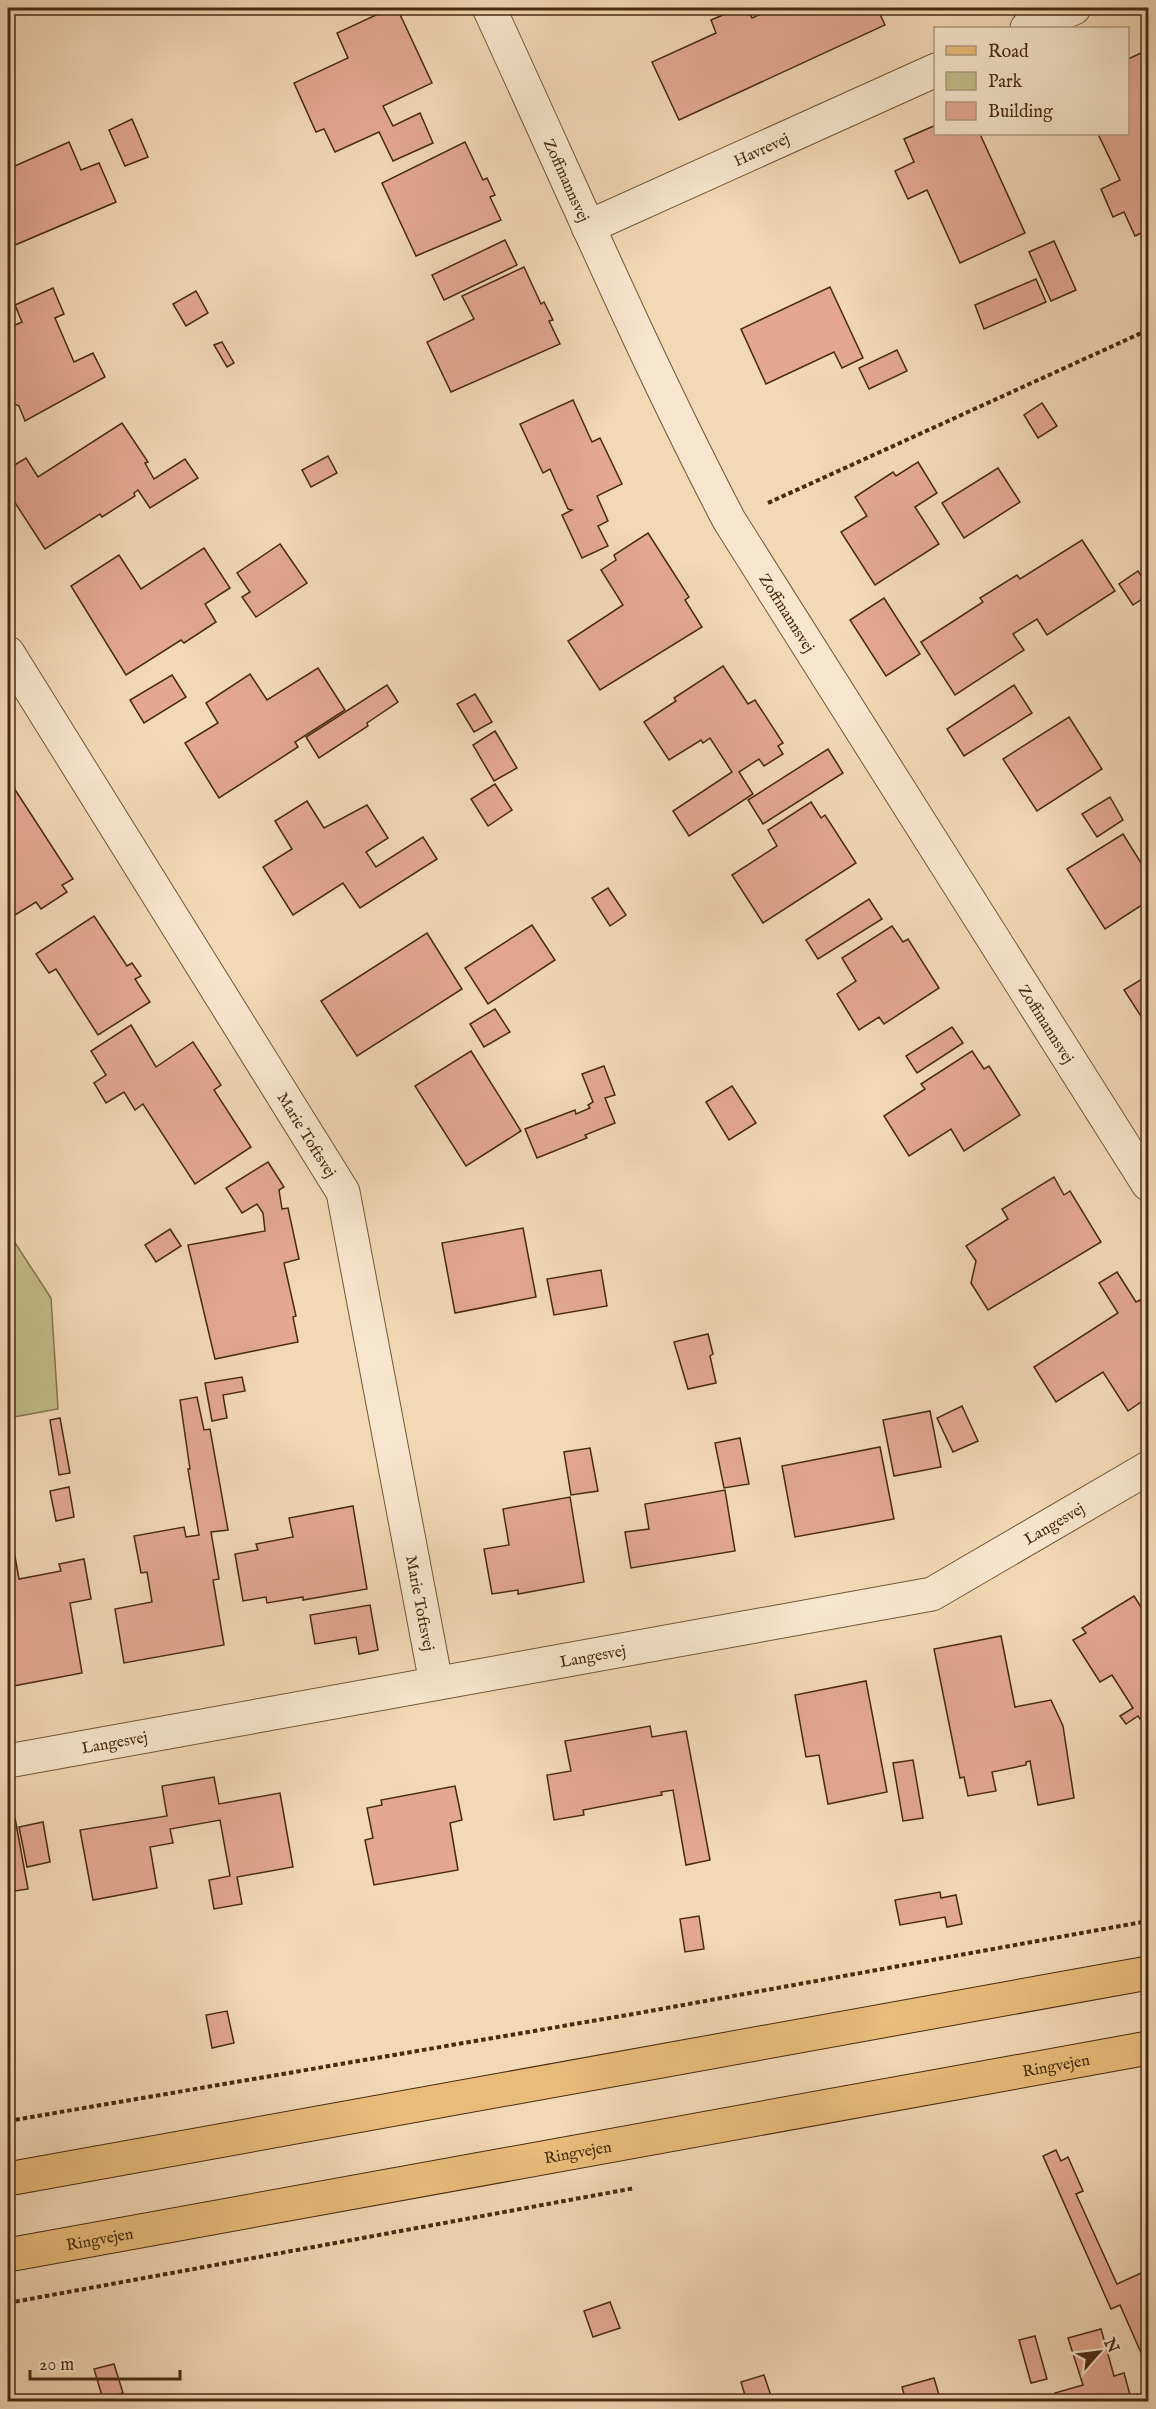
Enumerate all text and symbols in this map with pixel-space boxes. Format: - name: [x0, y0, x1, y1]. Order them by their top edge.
- legend: [934, 27, 1129, 135]
- text: Road: [988, 41, 1029, 64]
- text: Park: [988, 71, 1023, 94]
- text: Building: [988, 101, 1053, 124]
- street label: Havrevej: [731, 129, 793, 172]
- street label: Zoffmannsvej: [538, 136, 593, 226]
- street label: Zoffmannsvej: [753, 570, 818, 657]
- street label: Zoffmannsvej: [1013, 981, 1077, 1068]
- street label: Marie Toftsvej: [272, 1089, 340, 1182]
- street label: Langesvej: [1021, 1499, 1089, 1550]
- street label: Marie Toftsvej: [400, 1554, 438, 1653]
- street label: Langesvej: [558, 1642, 627, 1673]
- street label: Langesvej: [80, 1728, 149, 1760]
- street label: Ringvejen: [1021, 2051, 1092, 2083]
- street label: Ringvejen: [543, 2138, 614, 2169]
- street label: Ringvejen: [65, 2224, 136, 2256]
- north arrow: [1069, 2322, 1129, 2382]
- text: N: [1098, 2334, 1123, 2357]
- scale bar: [30, 2343, 180, 2381]
- text: 20 m: [39, 2354, 74, 2377]

